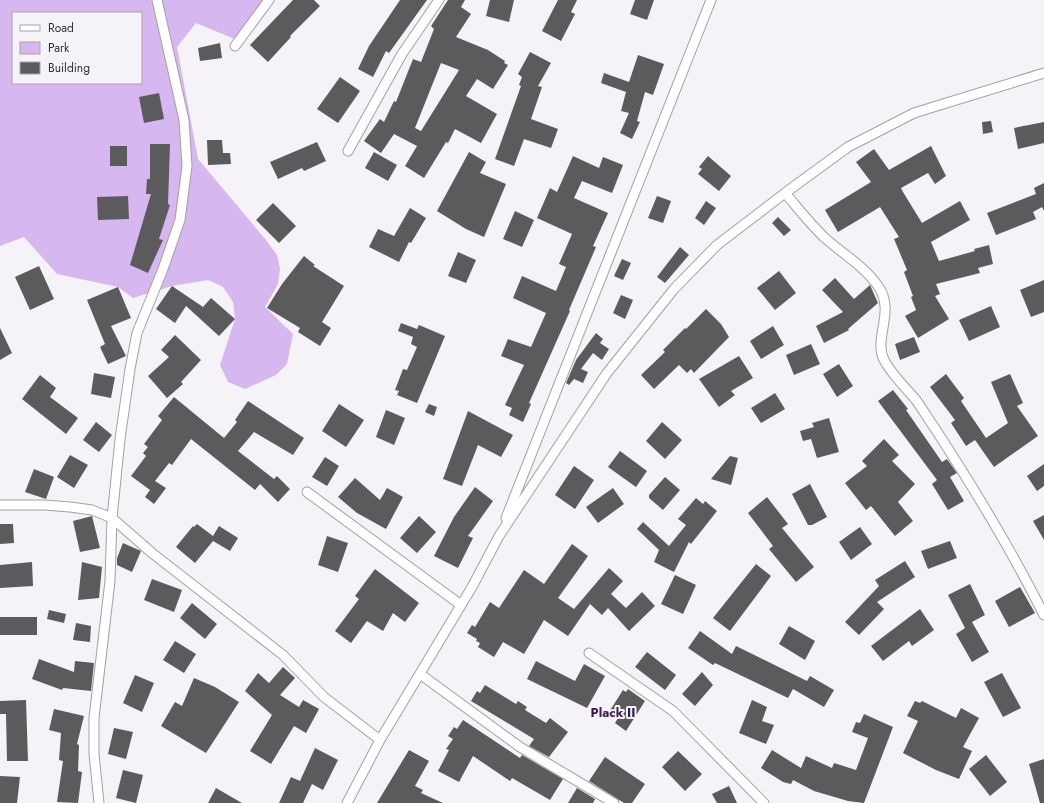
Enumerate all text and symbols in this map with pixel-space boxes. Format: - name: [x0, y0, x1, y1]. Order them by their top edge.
- legend: [12, 12, 142, 84]
- text: Road: [48, 19, 74, 37]
- text: Park: [48, 39, 70, 57]
- text: Building: [48, 59, 90, 77]
- district label: Plack II: [591, 703, 635, 722]

